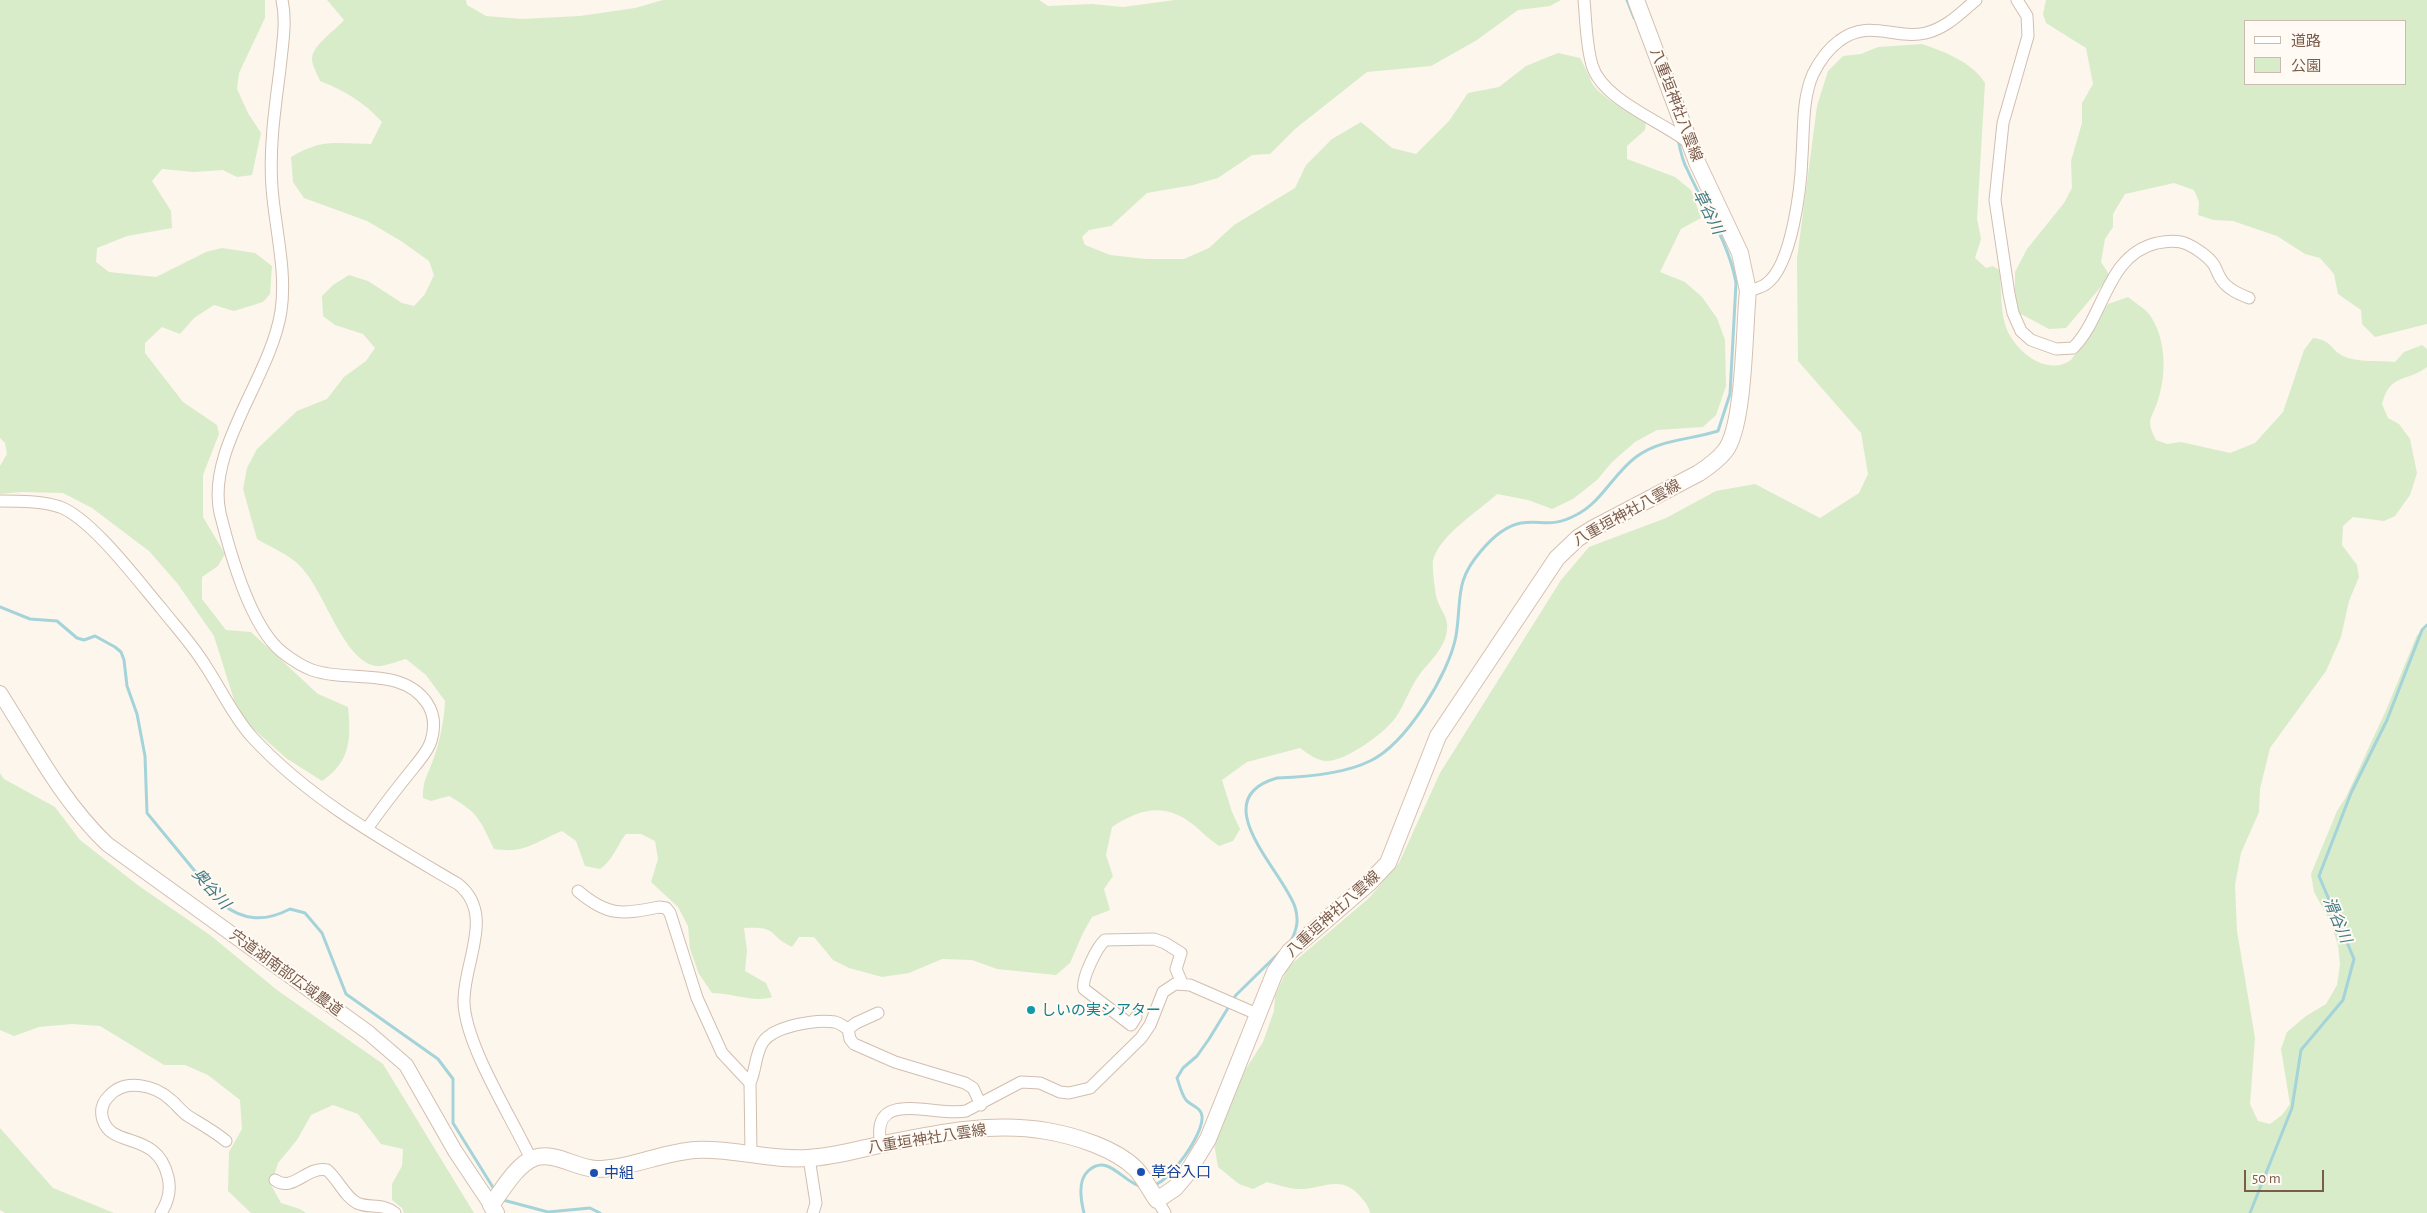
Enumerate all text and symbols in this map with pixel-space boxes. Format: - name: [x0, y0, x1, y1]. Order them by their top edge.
- legend: [2244, 20, 2407, 85]
- text: 道路: [2291, 34, 2321, 49]
- street label: 八重垣神社八雲線: [1646, 46, 1706, 164]
- text: 公園: [2291, 59, 2321, 74]
- water label: 草谷川: [1689, 186, 1727, 238]
- street label: 八重垣神社八雲線: [1570, 476, 1684, 550]
- water label: 奥谷川: [188, 865, 234, 913]
- street label: 八重垣神社八雲線: [1282, 867, 1384, 961]
- water label: 滑谷川: [2319, 894, 2355, 946]
- street label: 宍道湖南部広域農道: [226, 926, 346, 1020]
- place label: しいの実シアター: [1041, 1001, 1161, 1019]
- marker: しいの実シアター: [1025, 1004, 1037, 1016]
- street label: 八重垣神社八雲線: [866, 1121, 988, 1157]
- scale bar: [2247, 1160, 2327, 1192]
- place label: 草谷入口: [1151, 1163, 1211, 1181]
- place label: 中組: [604, 1164, 634, 1182]
- marker: 草谷入口: [1135, 1166, 1147, 1178]
- marker: 中組: [588, 1167, 600, 1179]
- text: 50 m: [2252, 1171, 2281, 1186]

